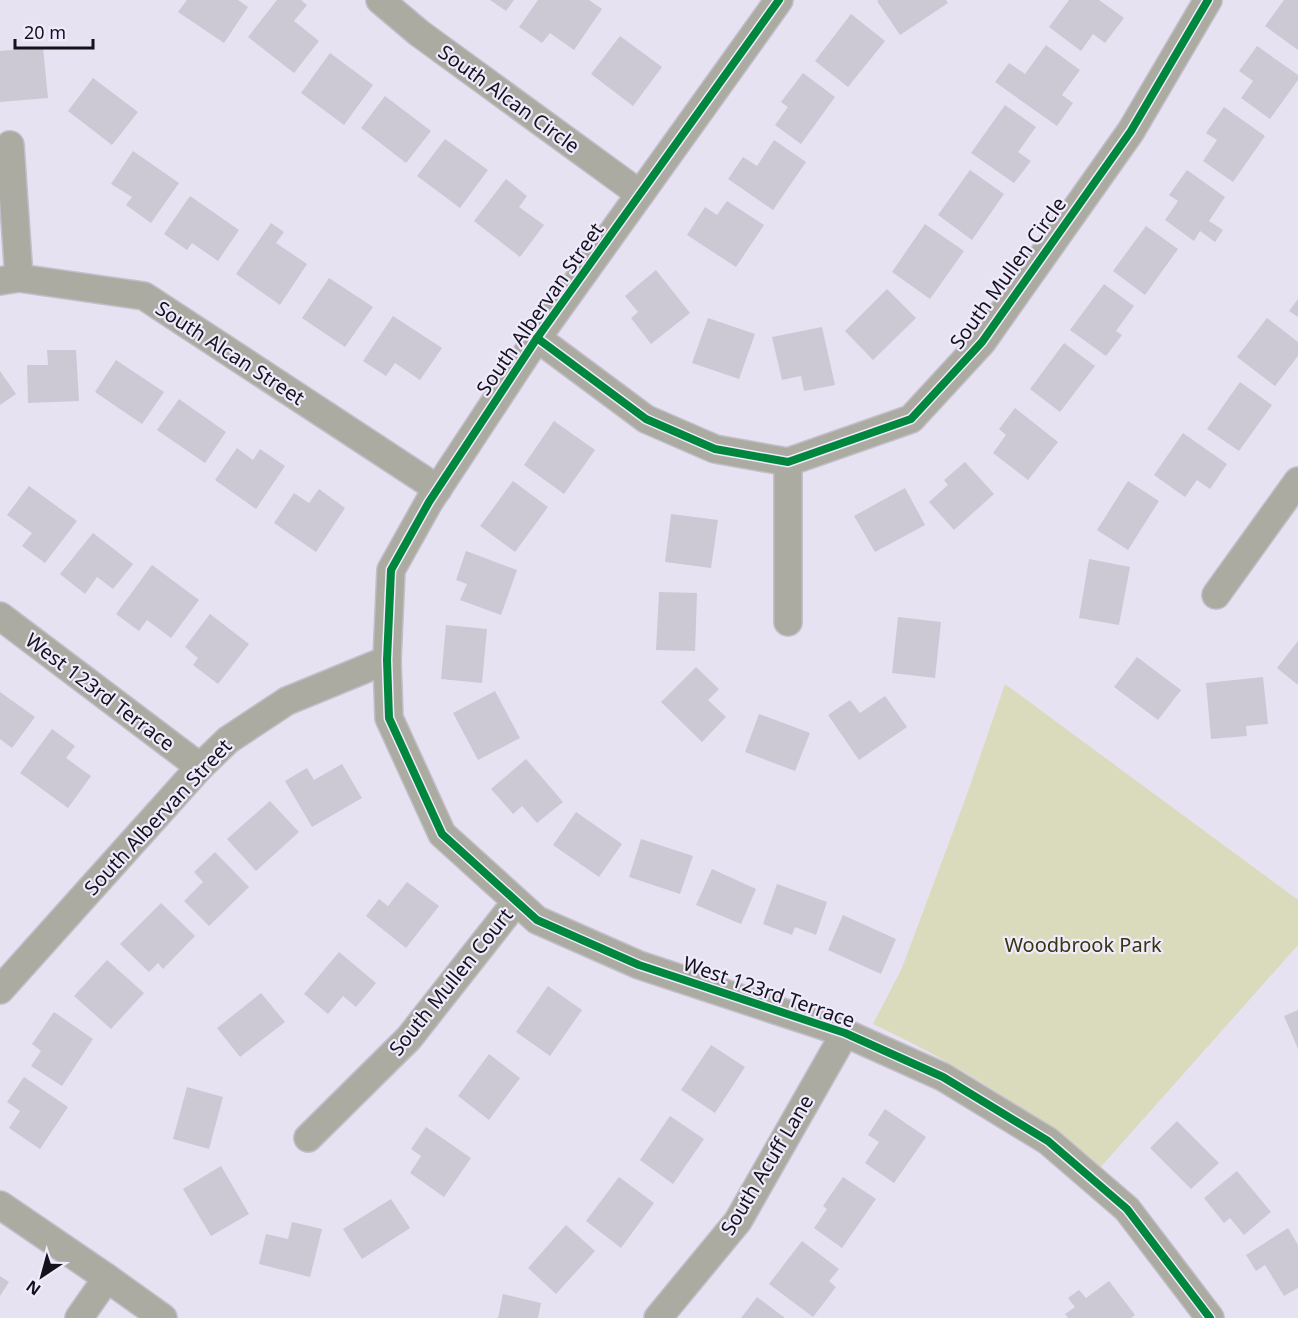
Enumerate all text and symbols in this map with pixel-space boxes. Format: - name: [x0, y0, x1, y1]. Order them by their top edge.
- scale bar: [15, 12, 93, 50]
- text: 20 m: [24, 20, 66, 44]
- street label: South Alcan Circle: [433, 38, 585, 159]
- street label: South Mullen Circle: [943, 191, 1072, 354]
- street label: South Albervan Street: [470, 217, 609, 400]
- street label: South Alcan Street: [151, 294, 310, 411]
- street label: West 123rd Terrace: [20, 627, 180, 757]
- street label: South Albervan Street: [78, 733, 237, 901]
- street label: South Mullen Court: [383, 902, 519, 1061]
- park label: Woodbrook Park: [1004, 931, 1162, 958]
- street label: West 123rd Terrace: [679, 949, 859, 1034]
- street label: South Acuff Lane: [714, 1090, 819, 1240]
- north arrow: [12, 1246, 72, 1306]
- text: N: [21, 1275, 45, 1301]

